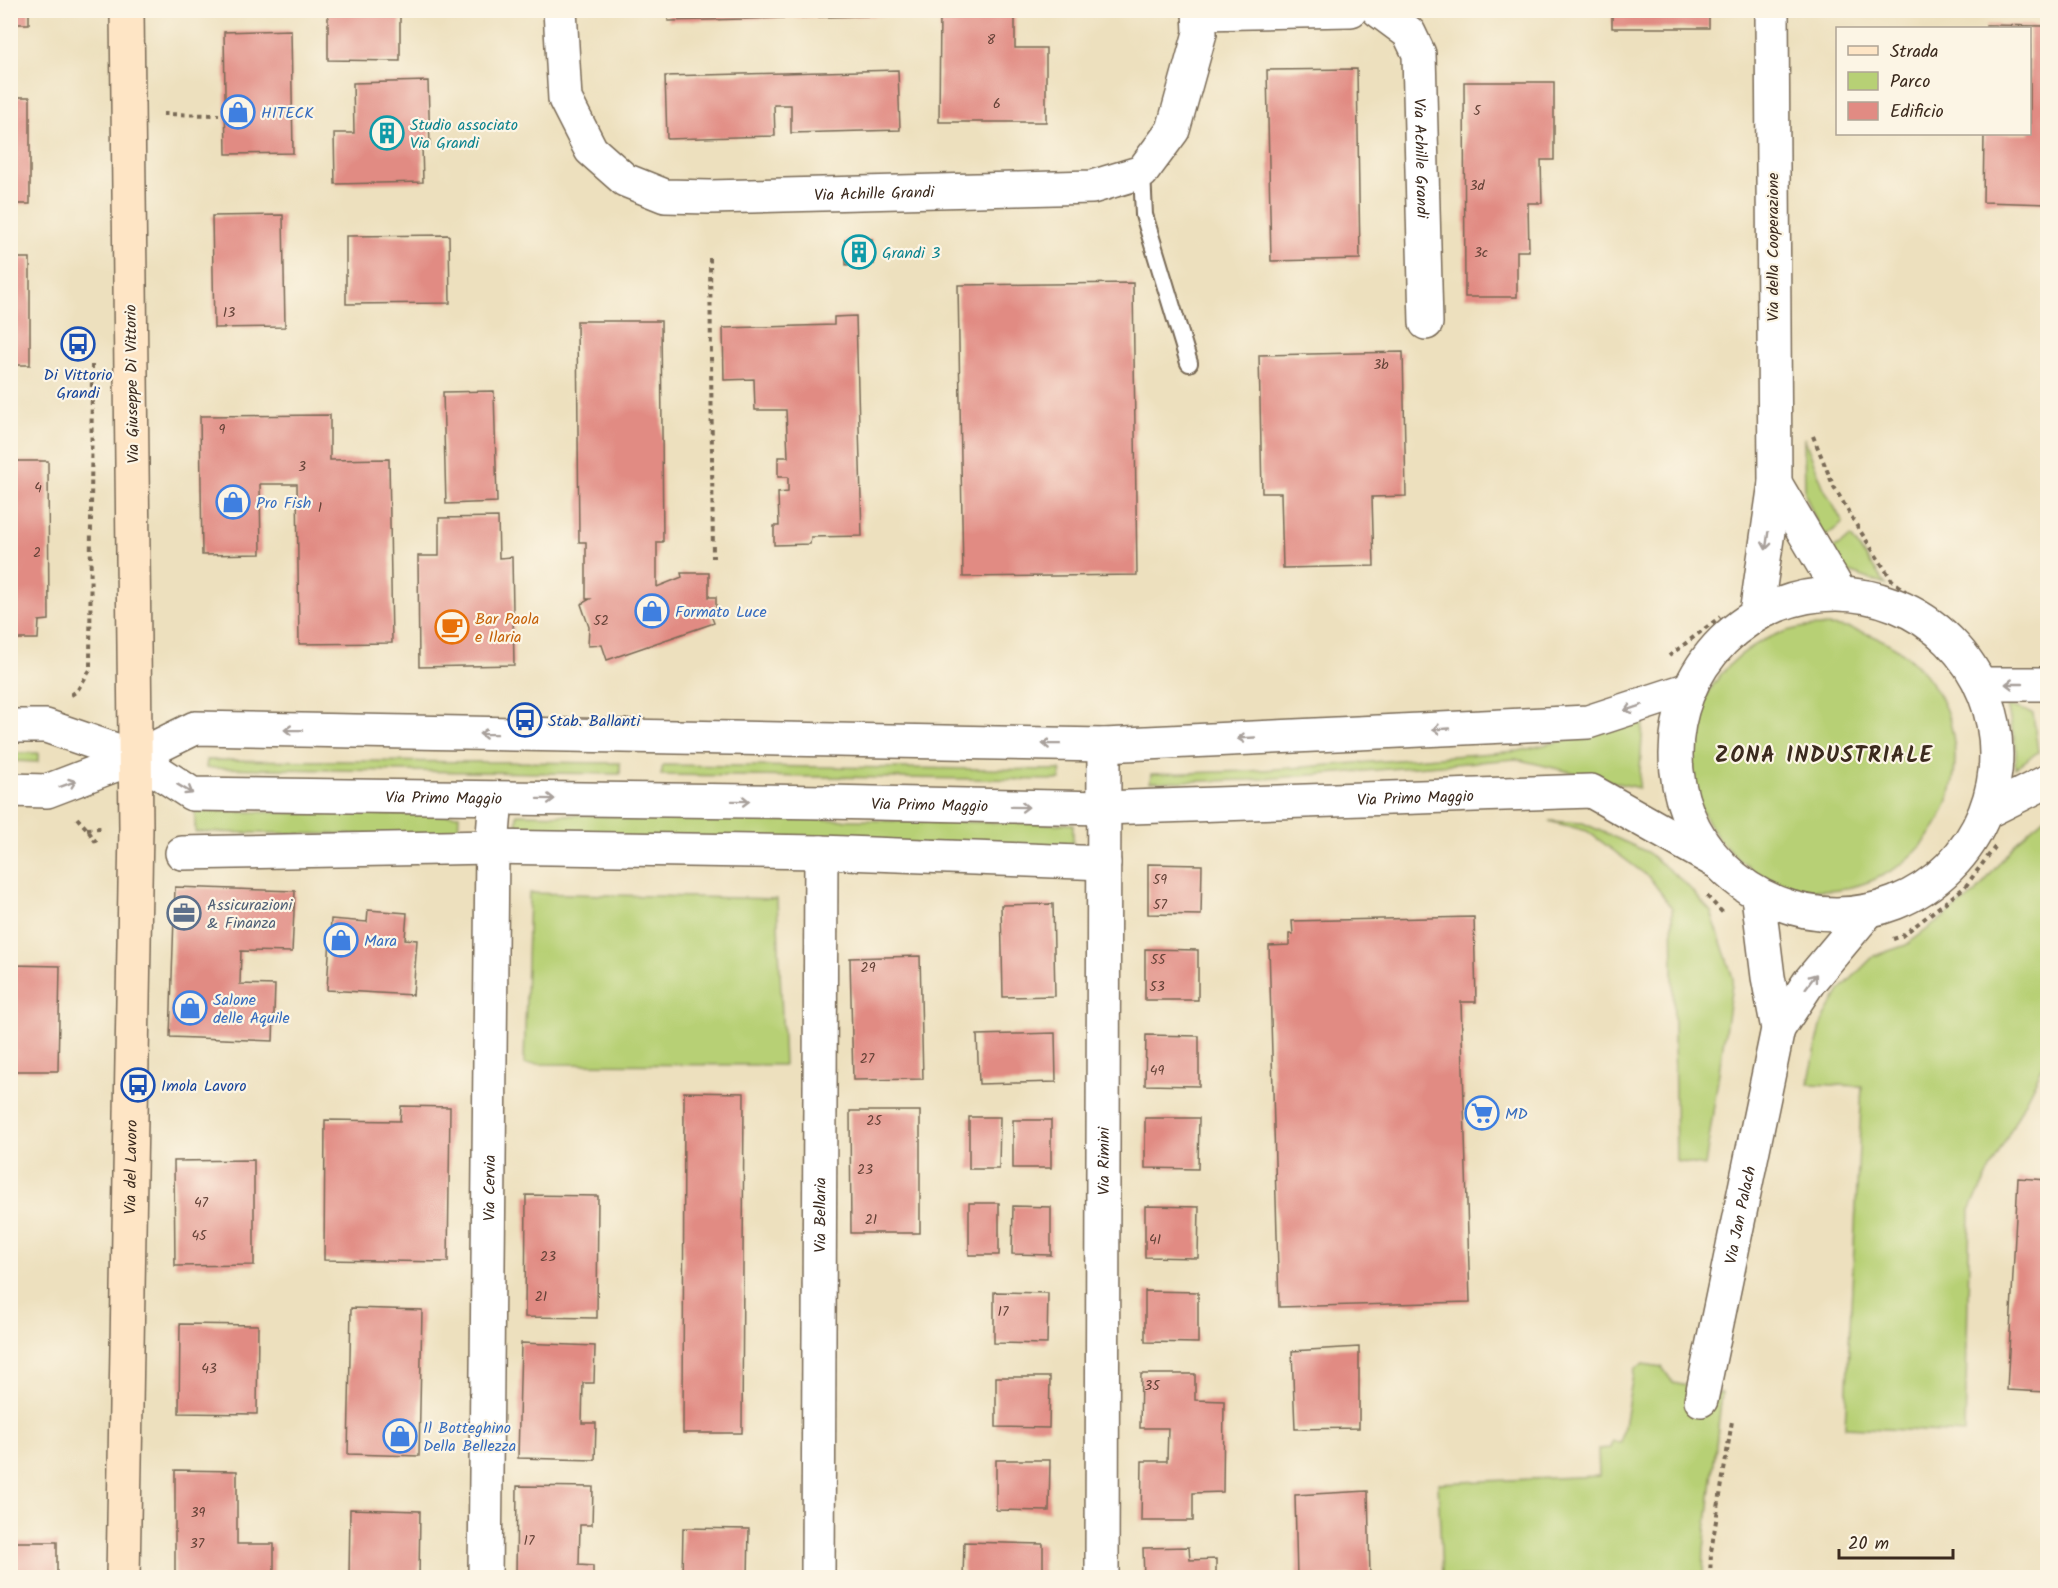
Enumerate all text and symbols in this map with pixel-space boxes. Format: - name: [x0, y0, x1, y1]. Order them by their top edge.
- legend: [1836, 27, 2031, 135]
- house number: 8: [987, 29, 996, 51]
- text: Strada: [1890, 38, 1938, 67]
- text: Parco: [1890, 68, 1930, 97]
- house number: 6: [993, 93, 1001, 115]
- shop icon: HITECK: [220, 94, 256, 130]
- street label: Via Achille Grandi: [1406, 98, 1434, 220]
- text: Edificio: [1890, 98, 1944, 127]
- house number: 5: [1473, 100, 1482, 122]
- place label: HITECK: [261, 101, 314, 126]
- place label: Studio associato Via Grandi: [410, 113, 518, 156]
- building icon: Studio associato Via Grandi: [369, 115, 405, 151]
- street label: Via della Cooperazione: [1761, 173, 1786, 321]
- house number: 3d: [1470, 175, 1486, 197]
- street label: Via Achille Grandi: [814, 180, 936, 208]
- building icon: Grandi 3: [841, 234, 877, 270]
- place label: Grandi 3: [882, 241, 940, 266]
- house number: 3c: [1474, 242, 1488, 264]
- house number: 13: [223, 302, 235, 324]
- street label: Via Giuseppe Di Vittorio: [119, 304, 146, 464]
- bus stop icon: Di Vittorio Grandi: [60, 326, 96, 362]
- house number: 3b: [1373, 354, 1389, 376]
- place label: Di Vittorio Grandi: [44, 363, 112, 406]
- house number: 9: [219, 419, 226, 441]
- house number: 3: [298, 456, 306, 478]
- house number: 4: [34, 477, 42, 499]
- shop icon: Pro Fish: [215, 484, 251, 520]
- place label: Pro Fish: [256, 491, 311, 516]
- house number: 1: [318, 497, 322, 519]
- one-way arrow: [1761, 530, 1772, 550]
- house number: 2: [33, 542, 41, 564]
- shop icon: Formato Luce: [634, 593, 670, 629]
- place label: Formato Luce: [675, 600, 767, 625]
- place label: Bar Paola e Ilaria: [475, 607, 539, 650]
- cafe icon: Bar Paola e Ilaria: [434, 609, 470, 645]
- house number: 52: [593, 610, 609, 632]
- one-way arrow: [2005, 678, 2025, 690]
- bus stop icon: Stab. Ballanti: [507, 702, 543, 738]
- one-way arrow: [1624, 703, 1643, 714]
- place label: Stab. Ballanti: [548, 709, 642, 734]
- one-way arrow: [283, 724, 303, 736]
- one-way arrow: [1431, 724, 1451, 735]
- one-way arrow: [478, 728, 498, 739]
- one-way arrow: [1237, 733, 1257, 744]
- one-way arrow: [1042, 738, 1062, 750]
- district label: ZONA INDUSTRIALE: [1715, 739, 1933, 774]
- one-way arrow: [58, 777, 76, 788]
- one-way arrow: [176, 783, 193, 795]
- street label: Via Primo Maggio: [1357, 784, 1474, 813]
- street label: Via Primo Maggio: [385, 785, 502, 812]
- street label: Via Primo Maggio: [871, 792, 988, 819]
- one-way arrow: [536, 793, 556, 805]
- one-way arrow: [731, 795, 751, 807]
- one-way arrow: [1010, 801, 1030, 812]
- house number: 59: [1153, 869, 1167, 891]
- place label: Assicurazioni & Finanza: [207, 893, 293, 936]
- house number: 57: [1153, 894, 1168, 916]
- office icon: Assicurazioni & Finanza: [166, 895, 202, 931]
- shop icon: Mara: [323, 922, 359, 958]
- place label: Mara: [364, 929, 397, 954]
- house number: 55: [1150, 949, 1167, 971]
- house number: 29: [861, 957, 876, 979]
- one-way arrow: [1805, 973, 1817, 989]
- house number: 53: [1149, 976, 1165, 998]
- place label: Salone delle Aquile: [213, 988, 290, 1031]
- shop icon: Salone delle Aquile: [172, 990, 208, 1026]
- house number: 27: [860, 1048, 875, 1070]
- house number: 49: [1150, 1060, 1164, 1082]
- bus stop icon: Imola Lavoro: [120, 1067, 156, 1103]
- place label: Imola Lavoro: [161, 1074, 247, 1099]
- supermarket icon: MD: [1464, 1095, 1500, 1131]
- place label: MD: [1505, 1102, 1528, 1127]
- house number: 25: [866, 1110, 883, 1132]
- street label: Via del Lavoro: [118, 1120, 145, 1215]
- street label: Via Rimini: [1092, 1126, 1117, 1195]
- street label: Via Cervia: [477, 1155, 503, 1221]
- house number: 23: [857, 1159, 873, 1181]
- street label: Via Jan Palach: [1719, 1164, 1763, 1267]
- street label: Via Bellaria: [808, 1177, 834, 1253]
- house number: 47: [194, 1192, 209, 1214]
- house number: 21: [865, 1209, 877, 1231]
- house number: 45: [191, 1225, 208, 1247]
- house number: 41: [1149, 1229, 1161, 1251]
- house number: 23: [540, 1246, 556, 1268]
- house number: 21: [535, 1286, 547, 1308]
- house number: 17: [998, 1301, 1009, 1323]
- house number: 43: [201, 1358, 217, 1380]
- house number: 35: [1144, 1375, 1161, 1397]
- place label: Il Botteghino Della Bellezza: [423, 1416, 516, 1459]
- shop icon: Il Botteghino Della Bellezza: [382, 1418, 418, 1454]
- house number: 39: [191, 1502, 206, 1524]
- scale bar: [1839, 1522, 1953, 1560]
- house number: 17: [524, 1530, 535, 1552]
- text: 20 m: [1848, 1530, 1889, 1559]
- house number: 37: [190, 1533, 205, 1555]

